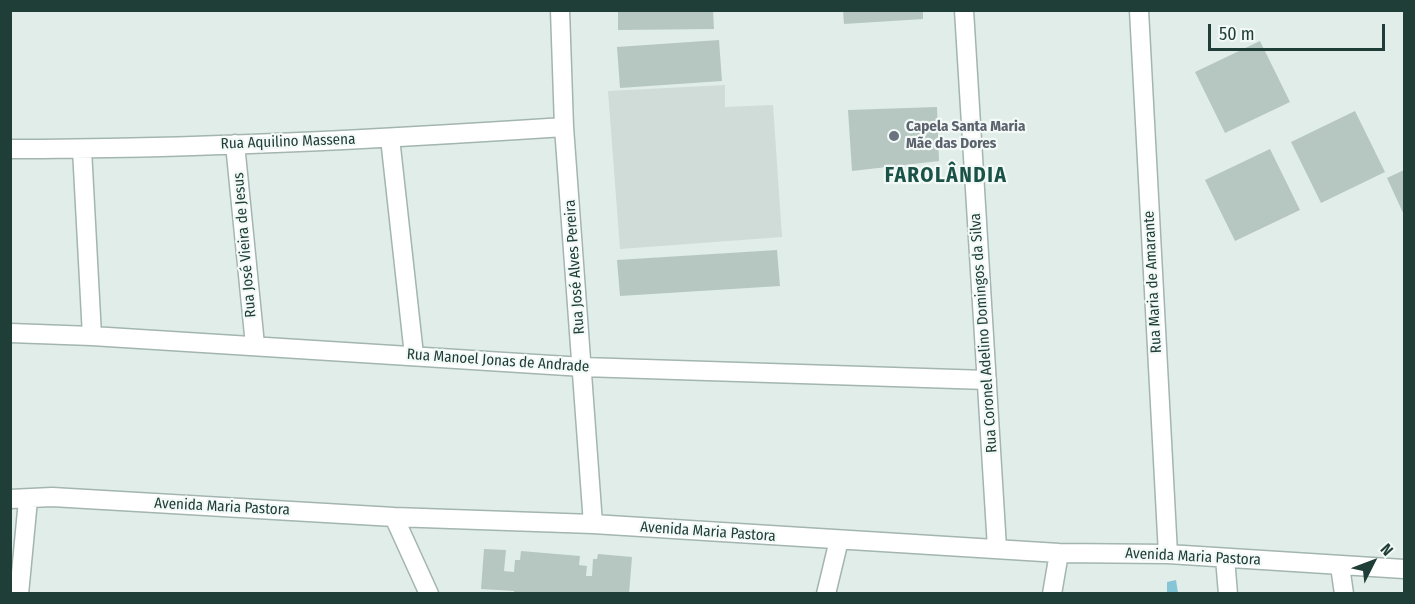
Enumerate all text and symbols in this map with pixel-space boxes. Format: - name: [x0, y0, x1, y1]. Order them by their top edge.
- scale bar: [1211, 12, 1388, 50]
- text: 50 m: [1219, 23, 1255, 45]
- place label: Capela Santa Maria Mãe das Dores: [906, 118, 1025, 153]
- marker: Capela Santa Maria Mãe das Dores: [887, 129, 901, 143]
- street label: Rua Aquilino Massena: [220, 131, 356, 153]
- district label: FAROLÂNDIA: [885, 163, 1007, 189]
- street label: Rua José Vieira de Jesus: [230, 172, 260, 318]
- street label: Rua José Alves Pereira: [561, 199, 589, 335]
- street label: Rua Maria de Amarante: [1140, 210, 1166, 354]
- street label: Rua Coronel Adelino Domingos da Silva: [967, 213, 1001, 453]
- street label: Rua Manoel Jonas de Andrade: [406, 346, 590, 376]
- street label: Avenida Maria Pastora: [154, 494, 290, 520]
- street label: Avenida Maria Pastora: [640, 518, 776, 546]
- north arrow: [1343, 532, 1403, 592]
- text: N: [1376, 540, 1397, 560]
- street label: Avenida Maria Pastora: [1125, 544, 1261, 570]

